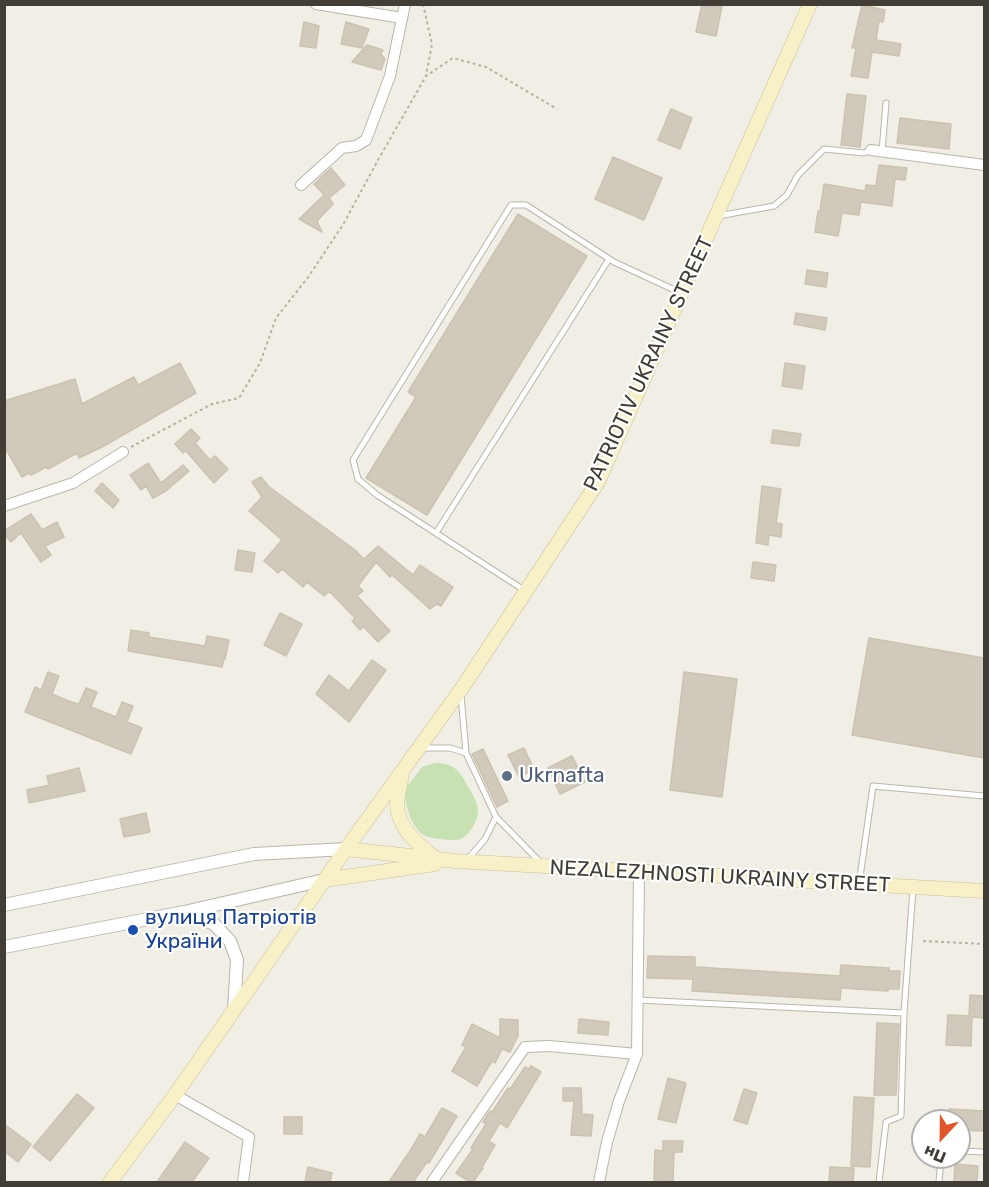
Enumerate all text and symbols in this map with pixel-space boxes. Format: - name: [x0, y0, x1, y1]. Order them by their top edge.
- street label: PATRIOTIV UKRAINY STREET: [579, 233, 719, 495]
- place label: Ukrnafta: [519, 763, 605, 789]
- marker: Ukrnafta: [500, 769, 514, 783]
- street label: NEZALEZHNOSTI UKRAINY STREET: [549, 855, 891, 899]
- place label: вулиця Патріотів України: [145, 905, 317, 955]
- marker: вулиця Патріотів України: [126, 923, 140, 937]
- north arrow: [911, 1109, 971, 1169]
- text: Пн: [921, 1141, 949, 1167]

